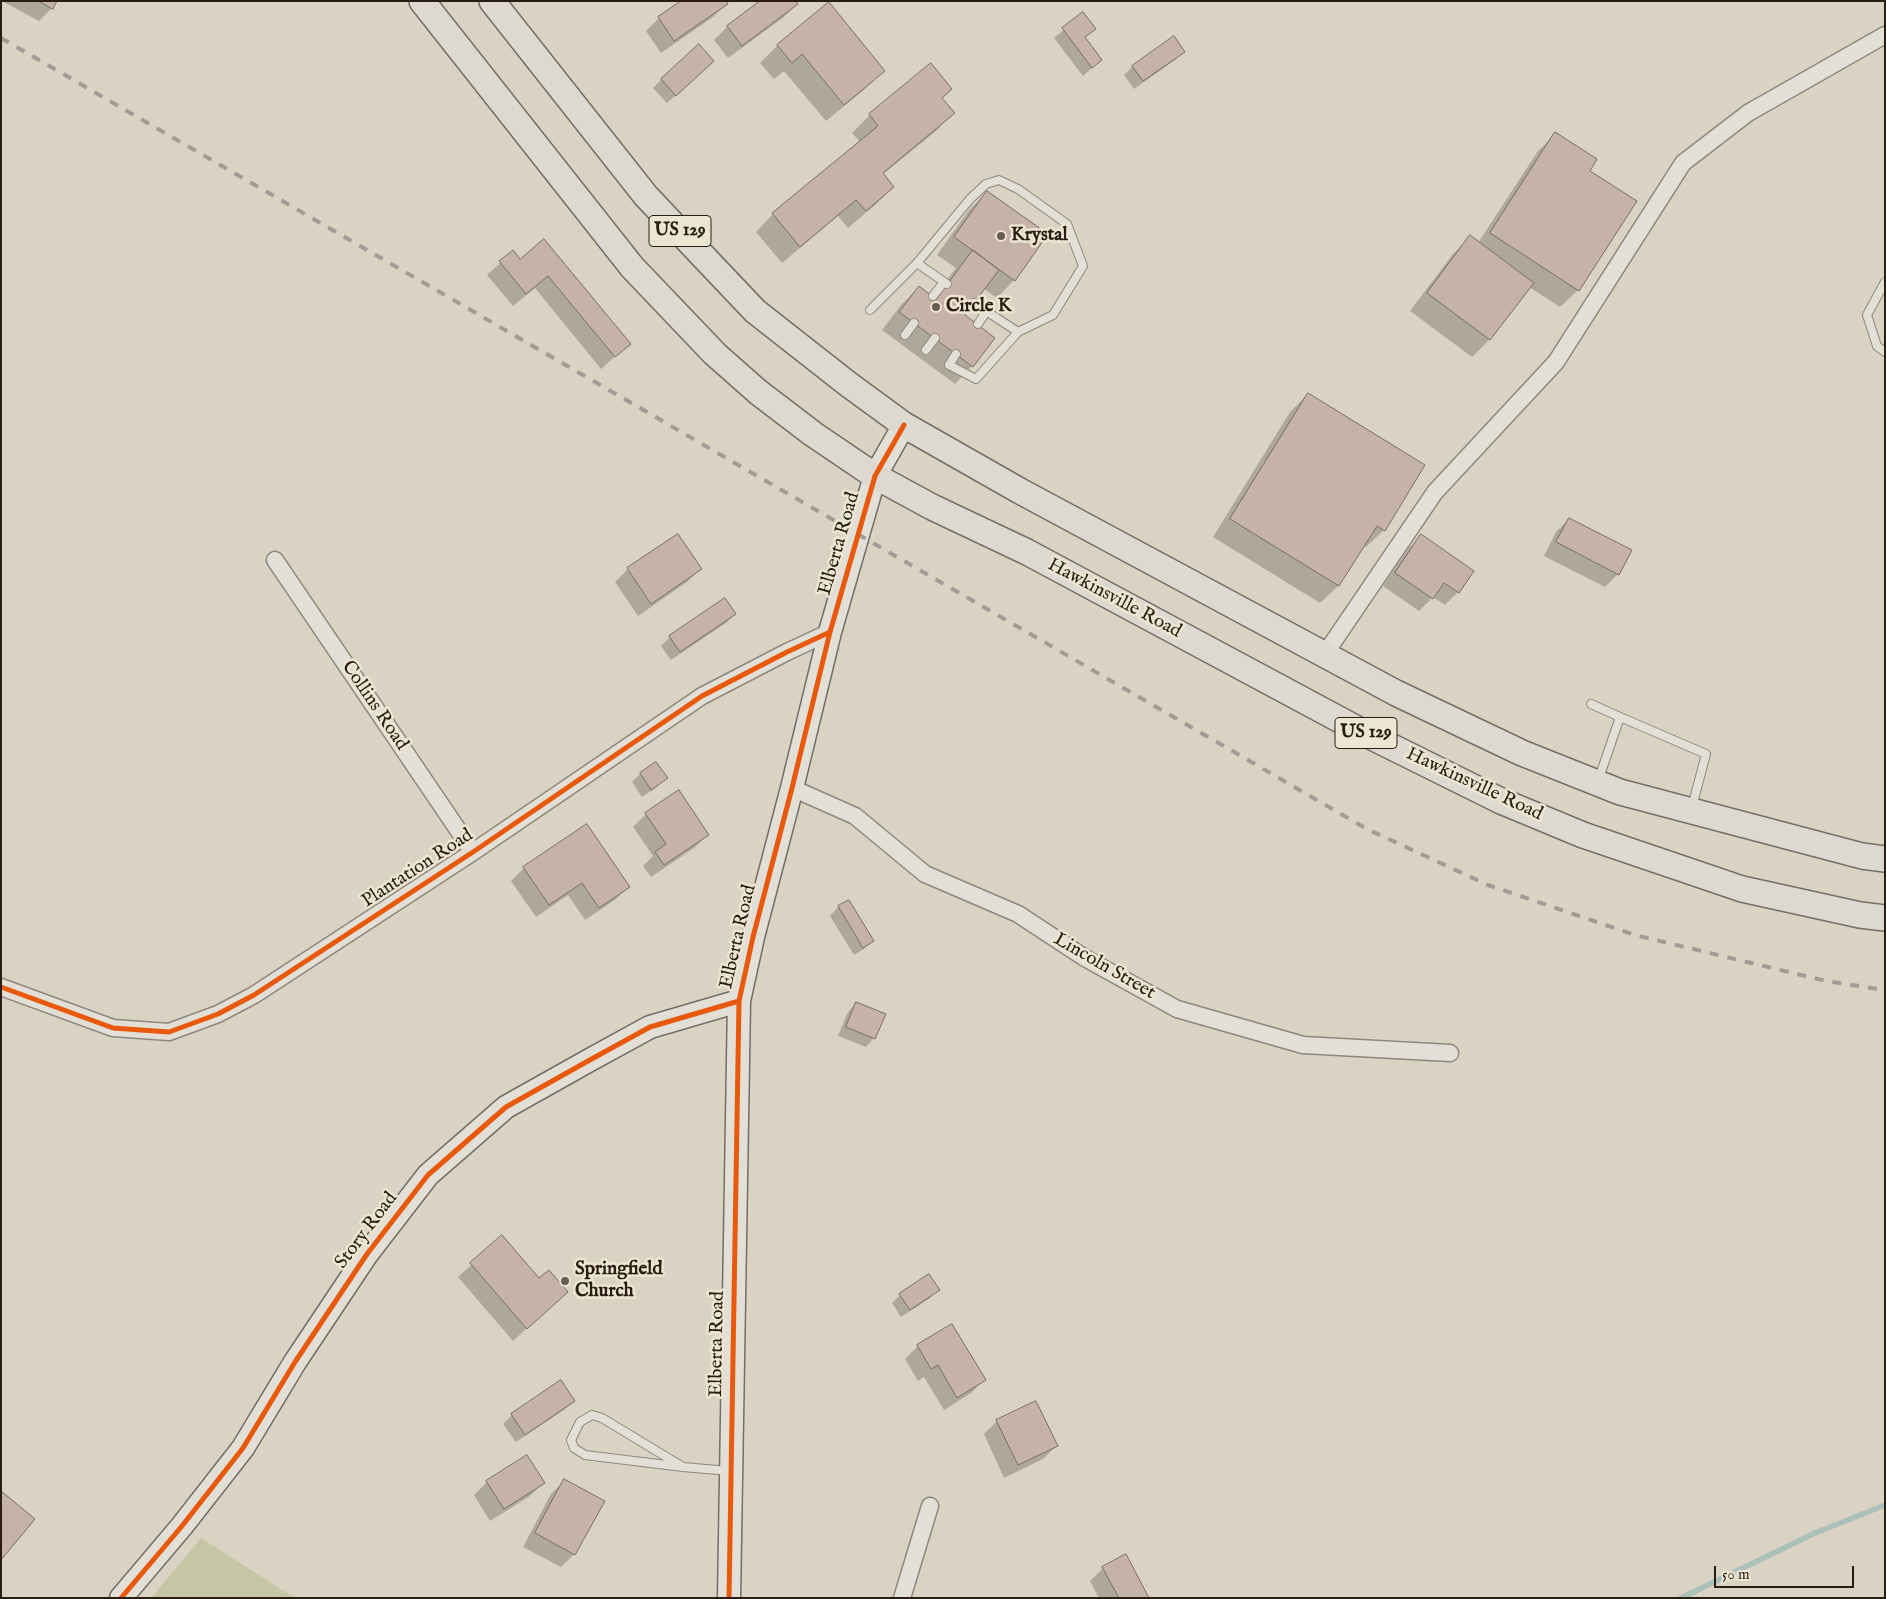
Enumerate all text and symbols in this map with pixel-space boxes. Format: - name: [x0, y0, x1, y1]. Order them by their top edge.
- road number: US 129: [649, 216, 711, 247]
- place label: Krystal: [1011, 225, 1068, 247]
- marker: Krystal: [995, 230, 1007, 242]
- place label: Circle K: [946, 296, 1011, 318]
- marker: Circle K: [930, 301, 942, 313]
- street label: Elberta Road: [814, 490, 866, 598]
- street label: Hawkinsville Road: [1043, 554, 1185, 644]
- street label: Collins Road: [336, 657, 412, 755]
- road number: US 129: [1335, 718, 1397, 748]
- street label: Hawkinsville Road: [1402, 743, 1546, 827]
- street label: Plantation Road: [358, 825, 478, 913]
- street label: Elberta Road: [716, 883, 762, 991]
- street label: Lincoln Street: [1049, 929, 1159, 1005]
- street label: Story Road: [331, 1188, 403, 1274]
- place label: Springfield Church: [575, 1259, 663, 1303]
- marker: Springfield Church: [559, 1275, 571, 1287]
- street label: Elberta Road: [706, 1291, 730, 1397]
- scale bar: [1716, 1556, 1856, 1588]
- text: 50 m: [1722, 1565, 1750, 1584]

